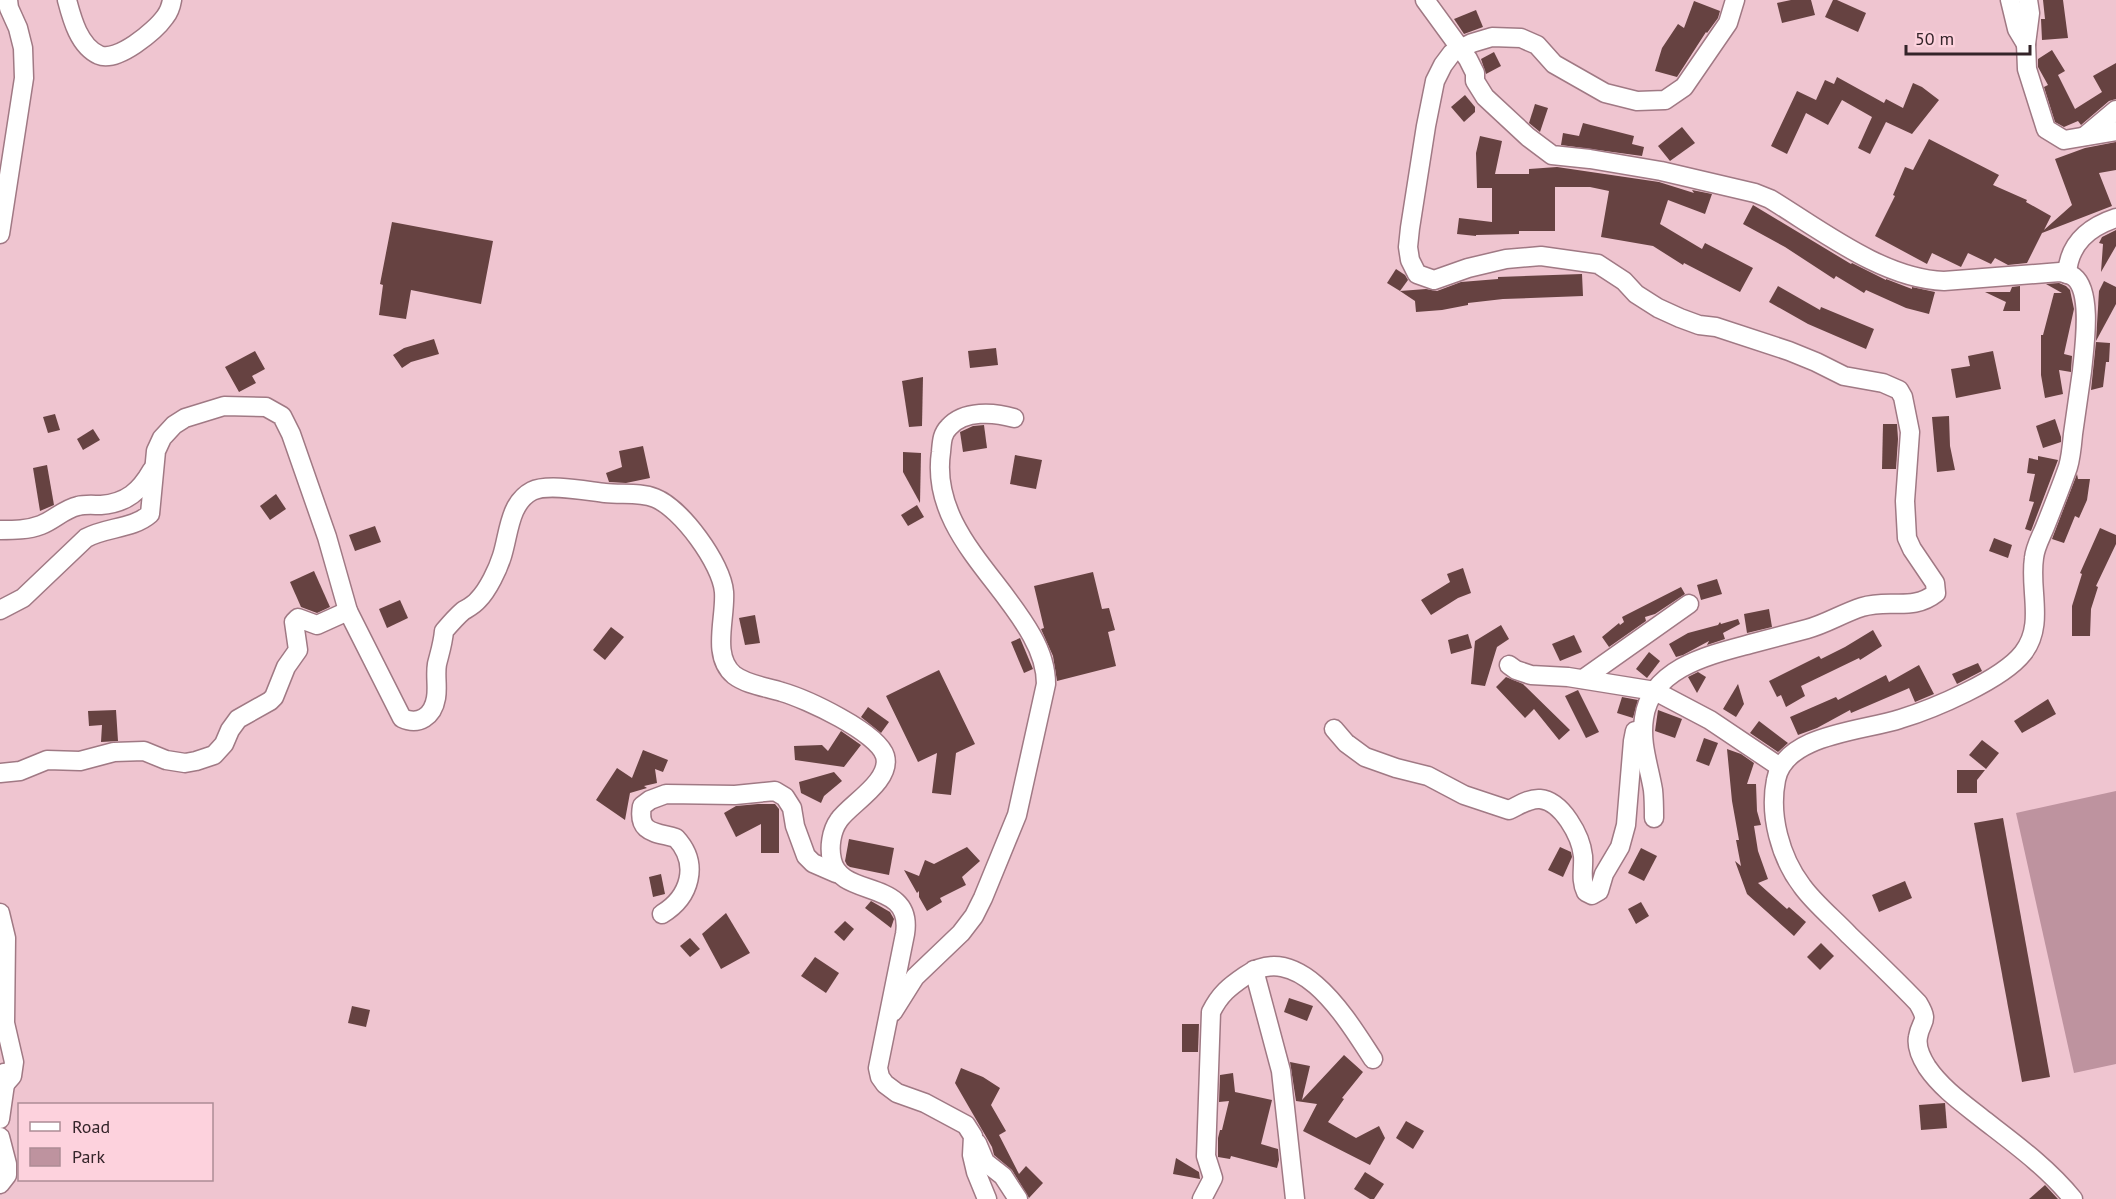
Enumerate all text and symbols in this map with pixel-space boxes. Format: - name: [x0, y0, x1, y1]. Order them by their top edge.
- scale bar: [1906, 18, 2030, 56]
- text: 50 m: [1915, 27, 1954, 50]
- legend: [18, 1103, 213, 1181]
- text: Road: [72, 1115, 110, 1138]
- text: Park: [72, 1145, 105, 1168]

